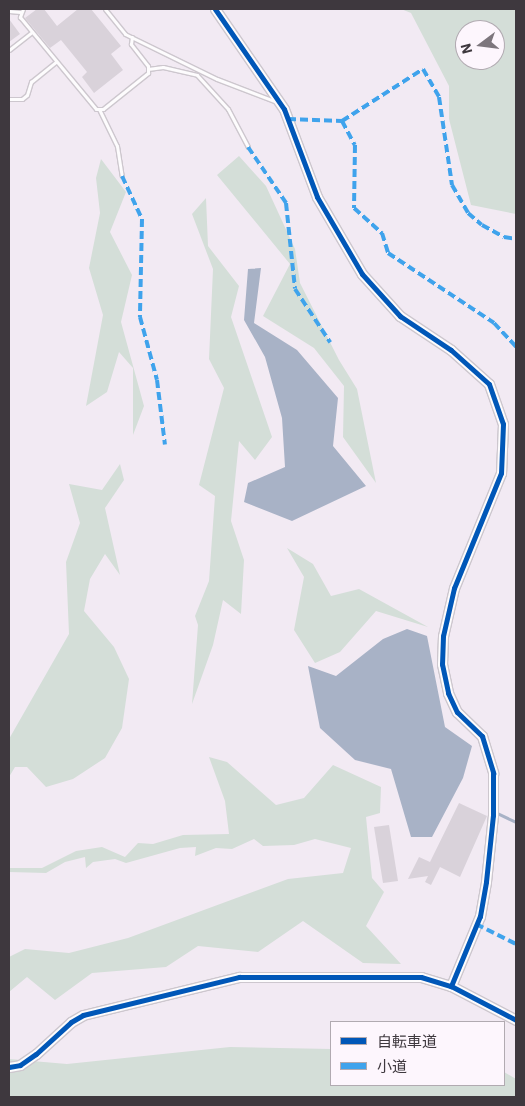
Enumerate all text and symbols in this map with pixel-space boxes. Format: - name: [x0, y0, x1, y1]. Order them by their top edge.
- north arrow: [455, 20, 505, 70]
- text: N: [456, 41, 476, 56]
- legend: [330, 1021, 505, 1086]
- text: 自転車道: [377, 1032, 437, 1051]
- text: 小道: [377, 1057, 407, 1076]

